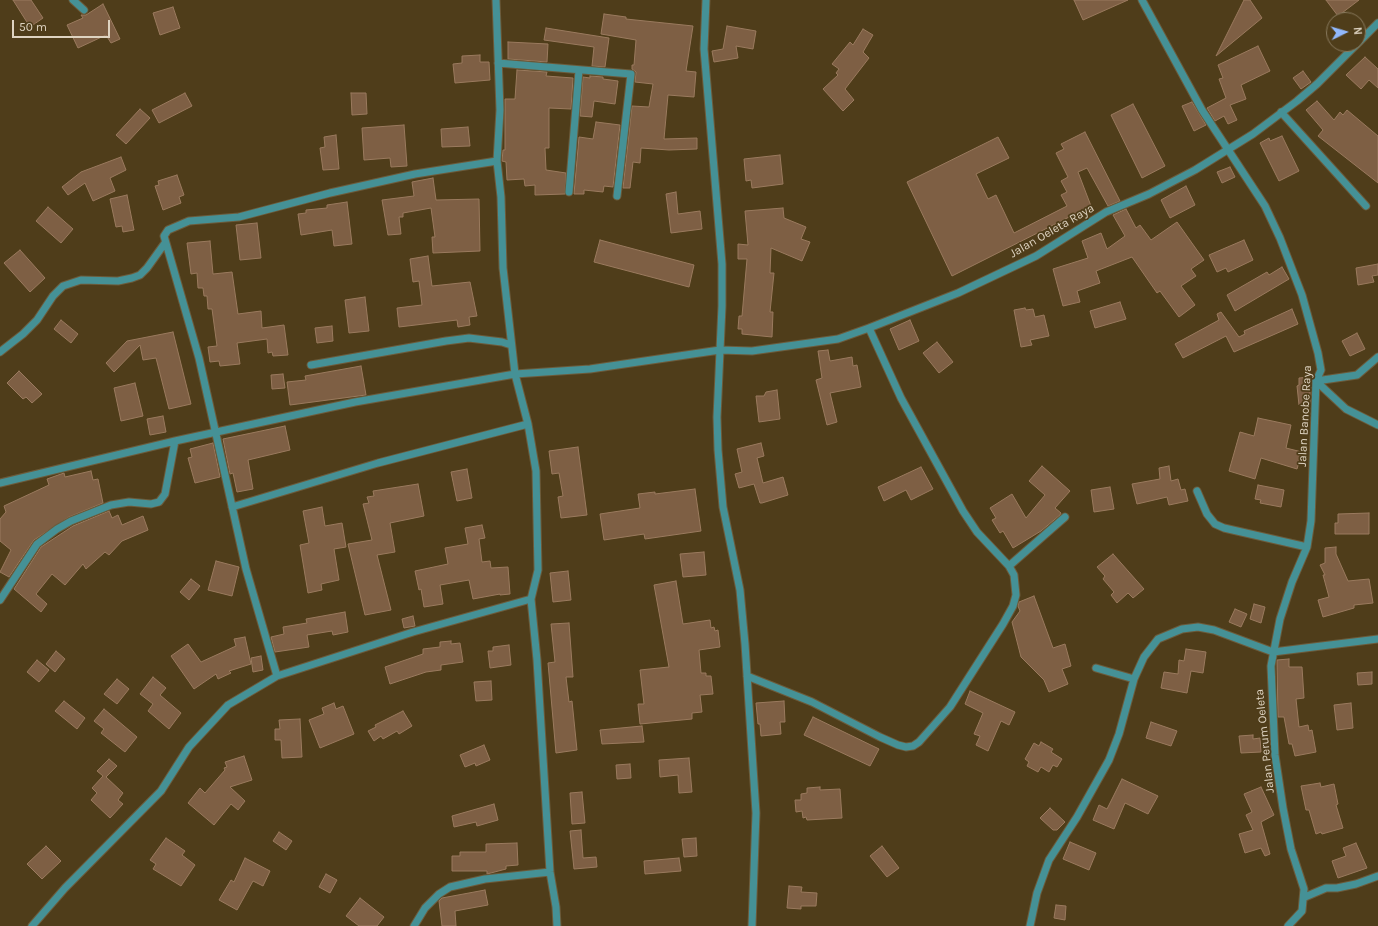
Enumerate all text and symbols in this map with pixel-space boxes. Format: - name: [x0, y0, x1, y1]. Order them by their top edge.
- scale bar: [14, 12, 112, 38]
- north arrow: [1326, 12, 1366, 52]
- text: 50 m: [19, 20, 47, 34]
- text: N: [1351, 26, 1364, 35]
- street label: Jalan Oeleta Raya: [1007, 201, 1097, 261]
- street label: Jalan Banobe Raya: [1295, 365, 1315, 467]
- street label: Jalan Perum Oeleta: [1252, 688, 1278, 794]

